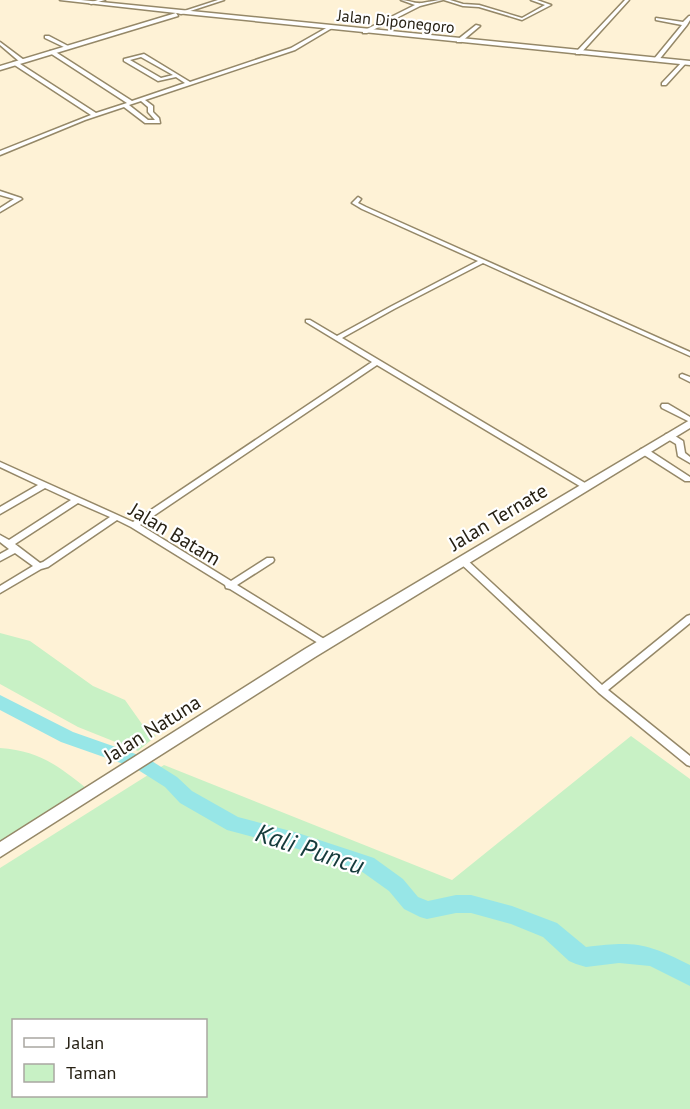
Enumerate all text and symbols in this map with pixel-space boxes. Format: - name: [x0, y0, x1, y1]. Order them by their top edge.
- street label: Jalan Diponegoro: [335, 5, 456, 37]
- street label: Jalan Ternate: [443, 477, 552, 557]
- street label: Jalan Batam: [124, 496, 226, 571]
- street label: Jalan Natuna: [98, 689, 205, 770]
- water label: Kali Puncu: [252, 815, 369, 882]
- legend: [12, 1019, 207, 1097]
- text: Jalan: [65, 1031, 104, 1054]
- text: Taman: [66, 1061, 116, 1084]

